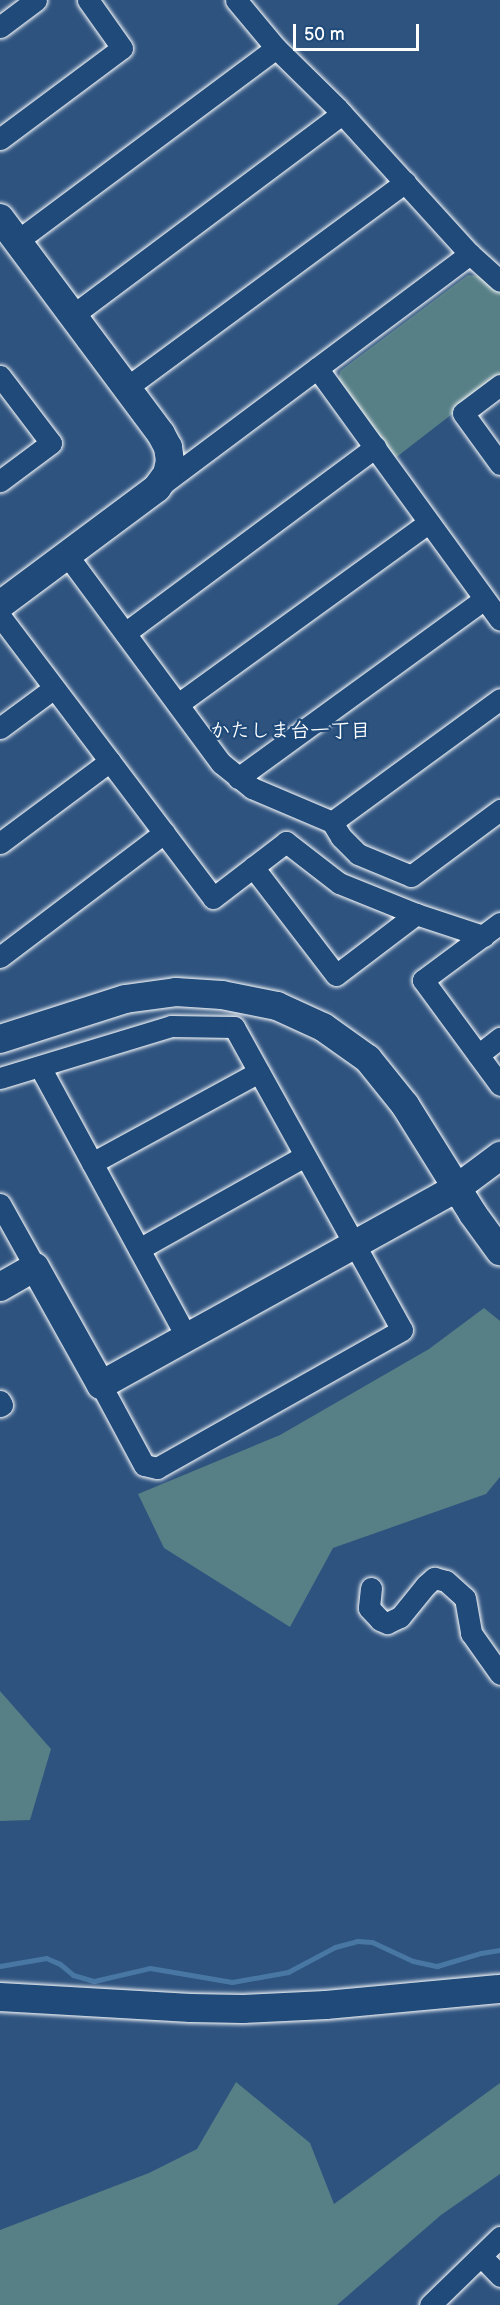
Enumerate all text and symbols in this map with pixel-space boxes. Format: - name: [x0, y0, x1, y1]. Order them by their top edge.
- scale bar: [296, 12, 422, 50]
- text: 50 m: [304, 24, 345, 45]
- district label: かたしま台一丁目: [210, 719, 370, 743]

